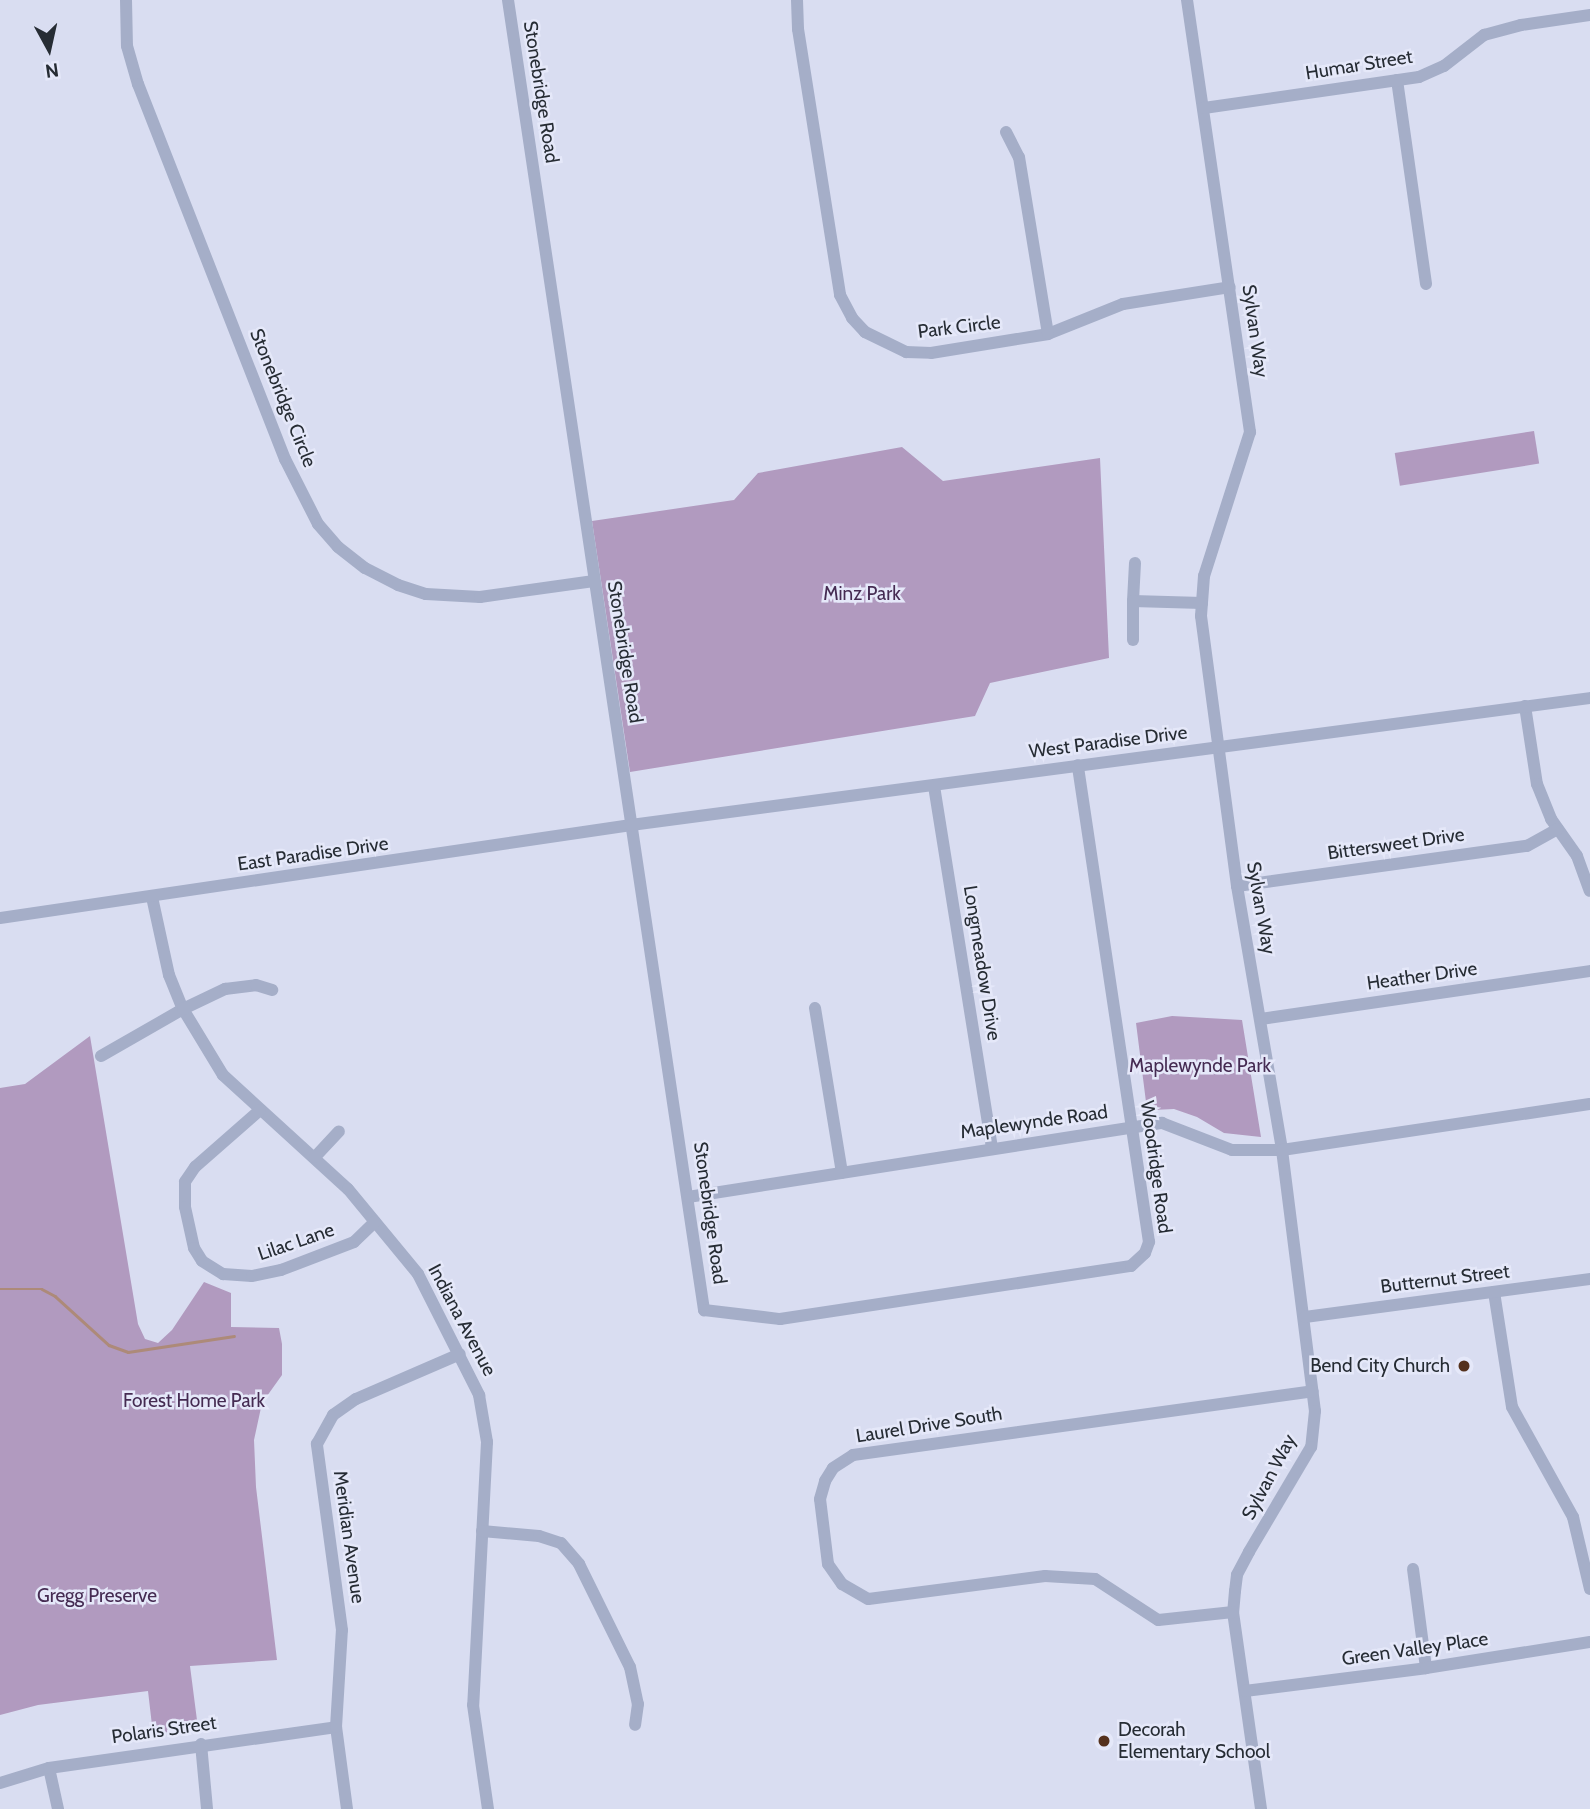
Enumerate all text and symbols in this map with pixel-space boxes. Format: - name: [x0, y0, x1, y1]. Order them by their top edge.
- north arrow: [14, 14, 84, 84]
- street label: Stonebridge Road: [518, 19, 564, 165]
- street label: Humar Street: [1304, 45, 1414, 85]
- text: N: [44, 58, 60, 83]
- street label: Sylvan Way: [1237, 283, 1273, 379]
- street label: Park Circle: [916, 311, 1002, 343]
- street label: Stonebridge Circle: [245, 325, 321, 471]
- street label: Stonebridge Road: [602, 579, 648, 725]
- park label: Minz Park: [823, 583, 901, 605]
- street label: West Paradise Drive: [1028, 721, 1188, 763]
- street label: Bittersweet Drive: [1326, 823, 1466, 865]
- street label: East Paradise Drive: [236, 832, 390, 876]
- street label: Sylvan Way: [1242, 860, 1280, 956]
- street label: Longmeadow Drive: [958, 884, 1006, 1042]
- street label: Heather Drive: [1365, 957, 1479, 995]
- park label: Maplewynde Park: [1129, 1055, 1271, 1077]
- street label: Woodridge Road: [1135, 1099, 1177, 1235]
- street label: Maplewynde Road: [959, 1100, 1109, 1144]
- street label: Stonebridge Road: [689, 1140, 731, 1286]
- street label: Lilac Lane: [255, 1218, 337, 1266]
- street label: Indiana Avenue: [423, 1260, 501, 1380]
- street label: Butternut Street: [1379, 1260, 1511, 1298]
- place label: Bend City Church: [1310, 1355, 1450, 1377]
- marker: Bend City Church: [1456, 1358, 1472, 1374]
- park label: Forest Home Park: [123, 1390, 265, 1412]
- street label: Laurel Drive South: [854, 1402, 1004, 1448]
- street label: Sylvan Way: [1237, 1430, 1301, 1524]
- street label: Meridian Avenue: [328, 1469, 370, 1605]
- park label: Gregg Preserve: [37, 1585, 157, 1607]
- street label: Green Valley Place: [1340, 1627, 1490, 1671]
- street label: Polaris Street: [110, 1711, 218, 1749]
- place label: Decorah Elementary School: [1118, 1719, 1270, 1763]
- marker: Decorah Elementary School: [1096, 1733, 1112, 1749]

